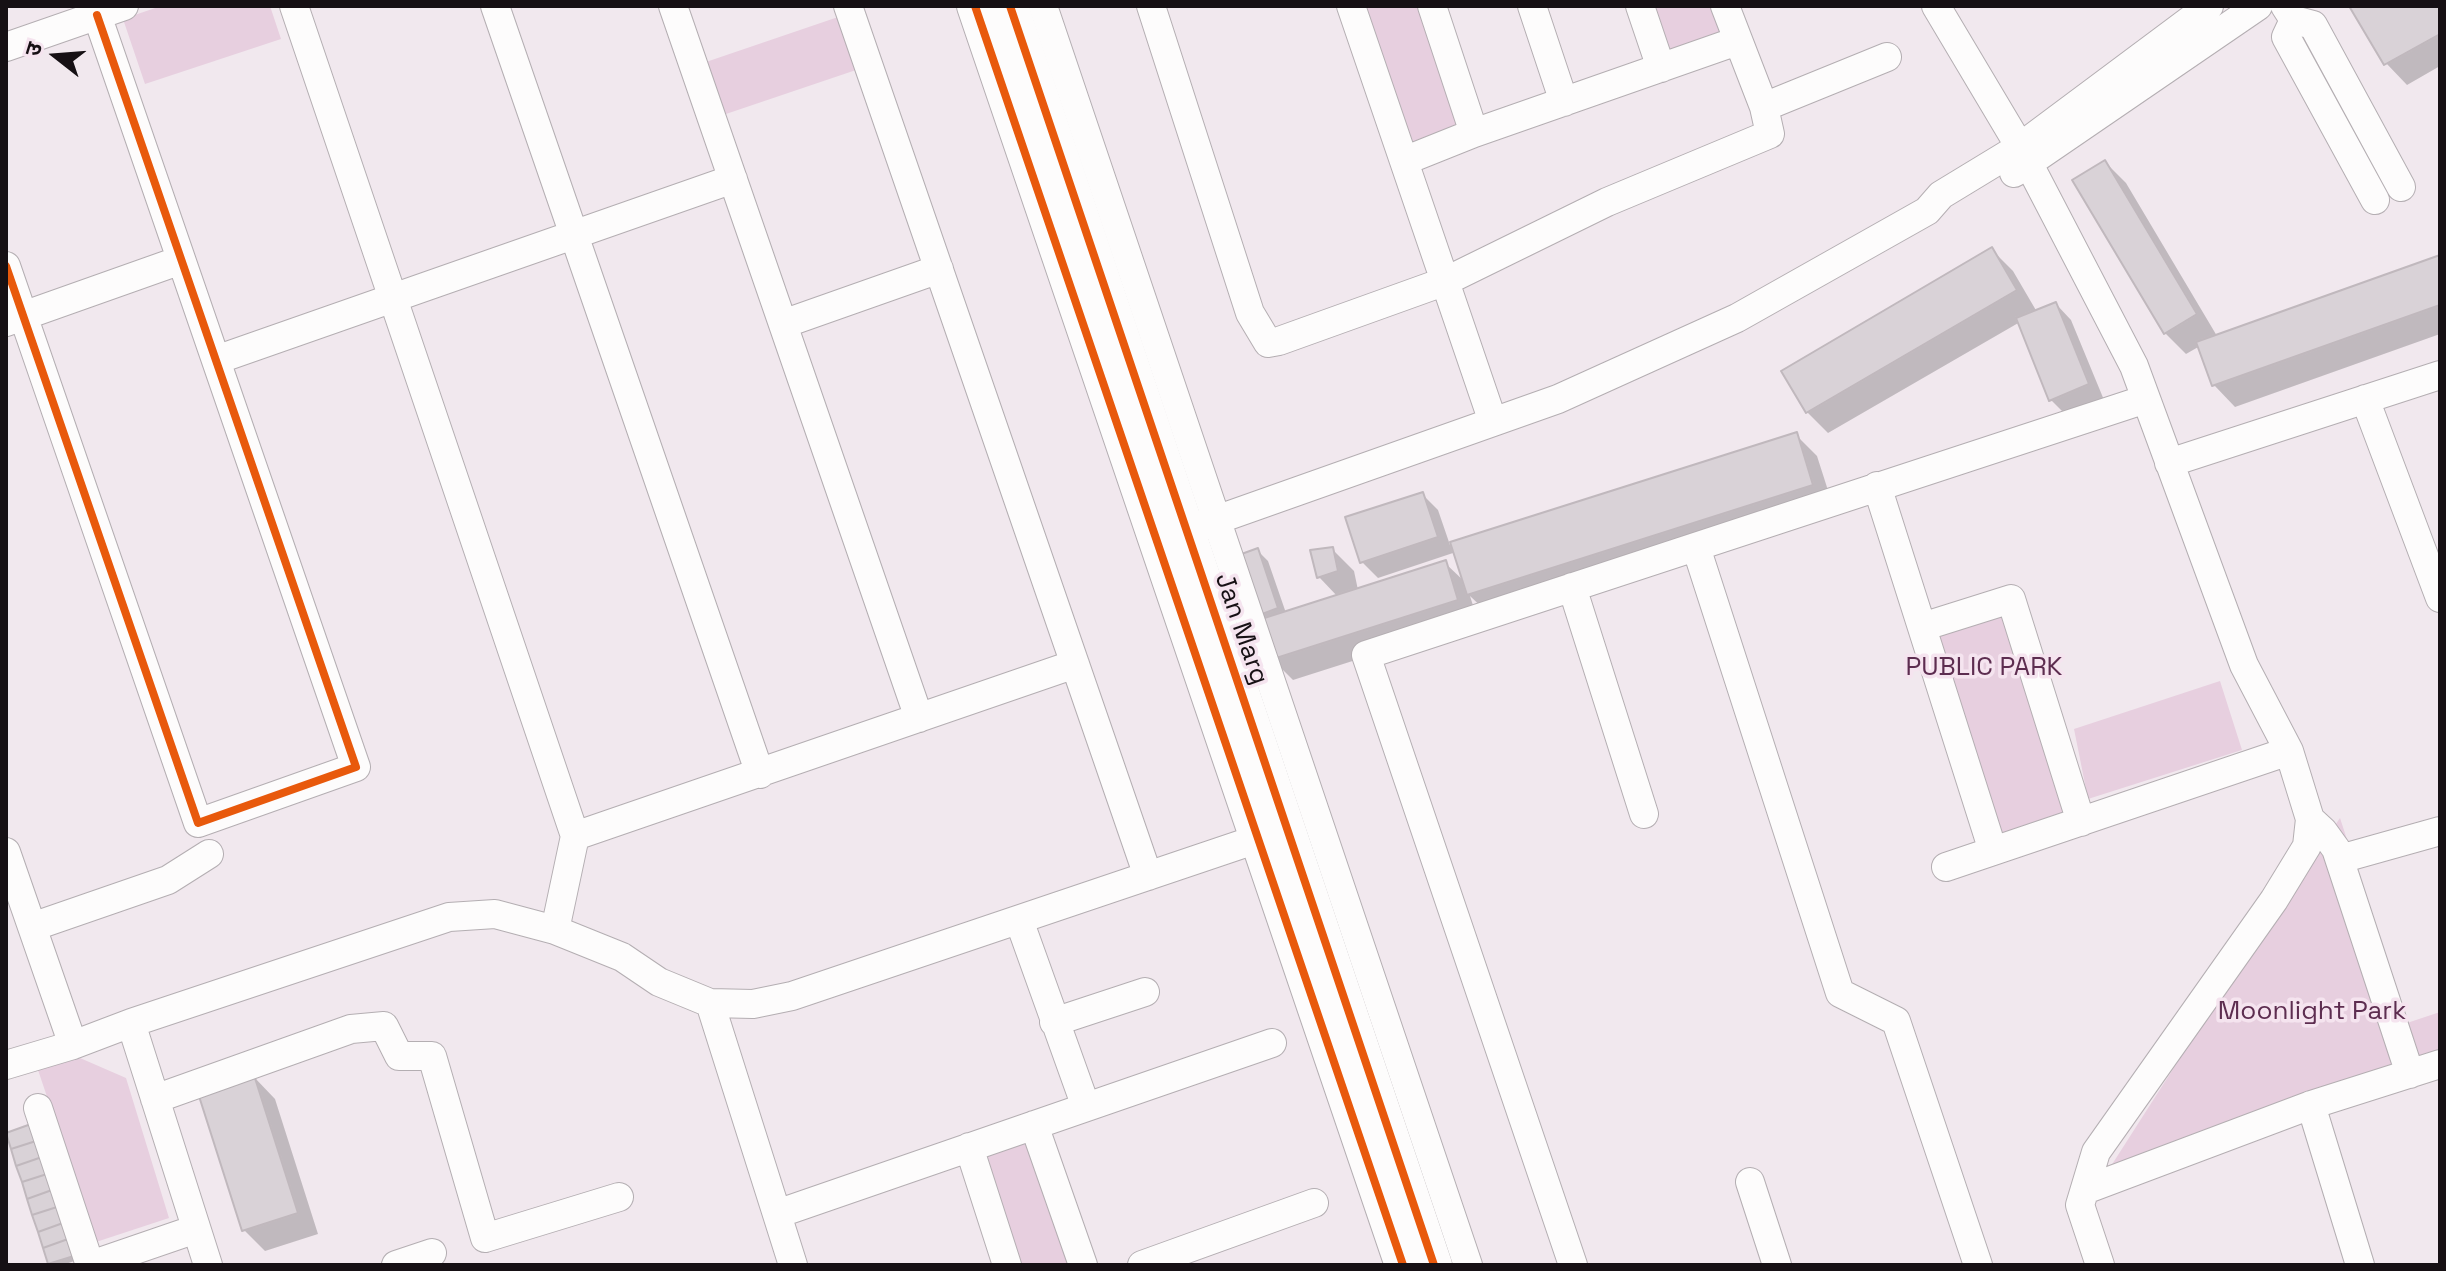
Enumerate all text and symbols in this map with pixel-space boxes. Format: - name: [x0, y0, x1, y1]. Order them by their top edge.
- north arrow: [16, 16, 96, 96]
- text: उ: [18, 39, 48, 59]
- street label: Jan Marg: [1207, 569, 1275, 689]
- park label: PUBLIC PARK: [1906, 652, 2062, 684]
- park label: Moonlight Park: [2218, 996, 2406, 1028]

